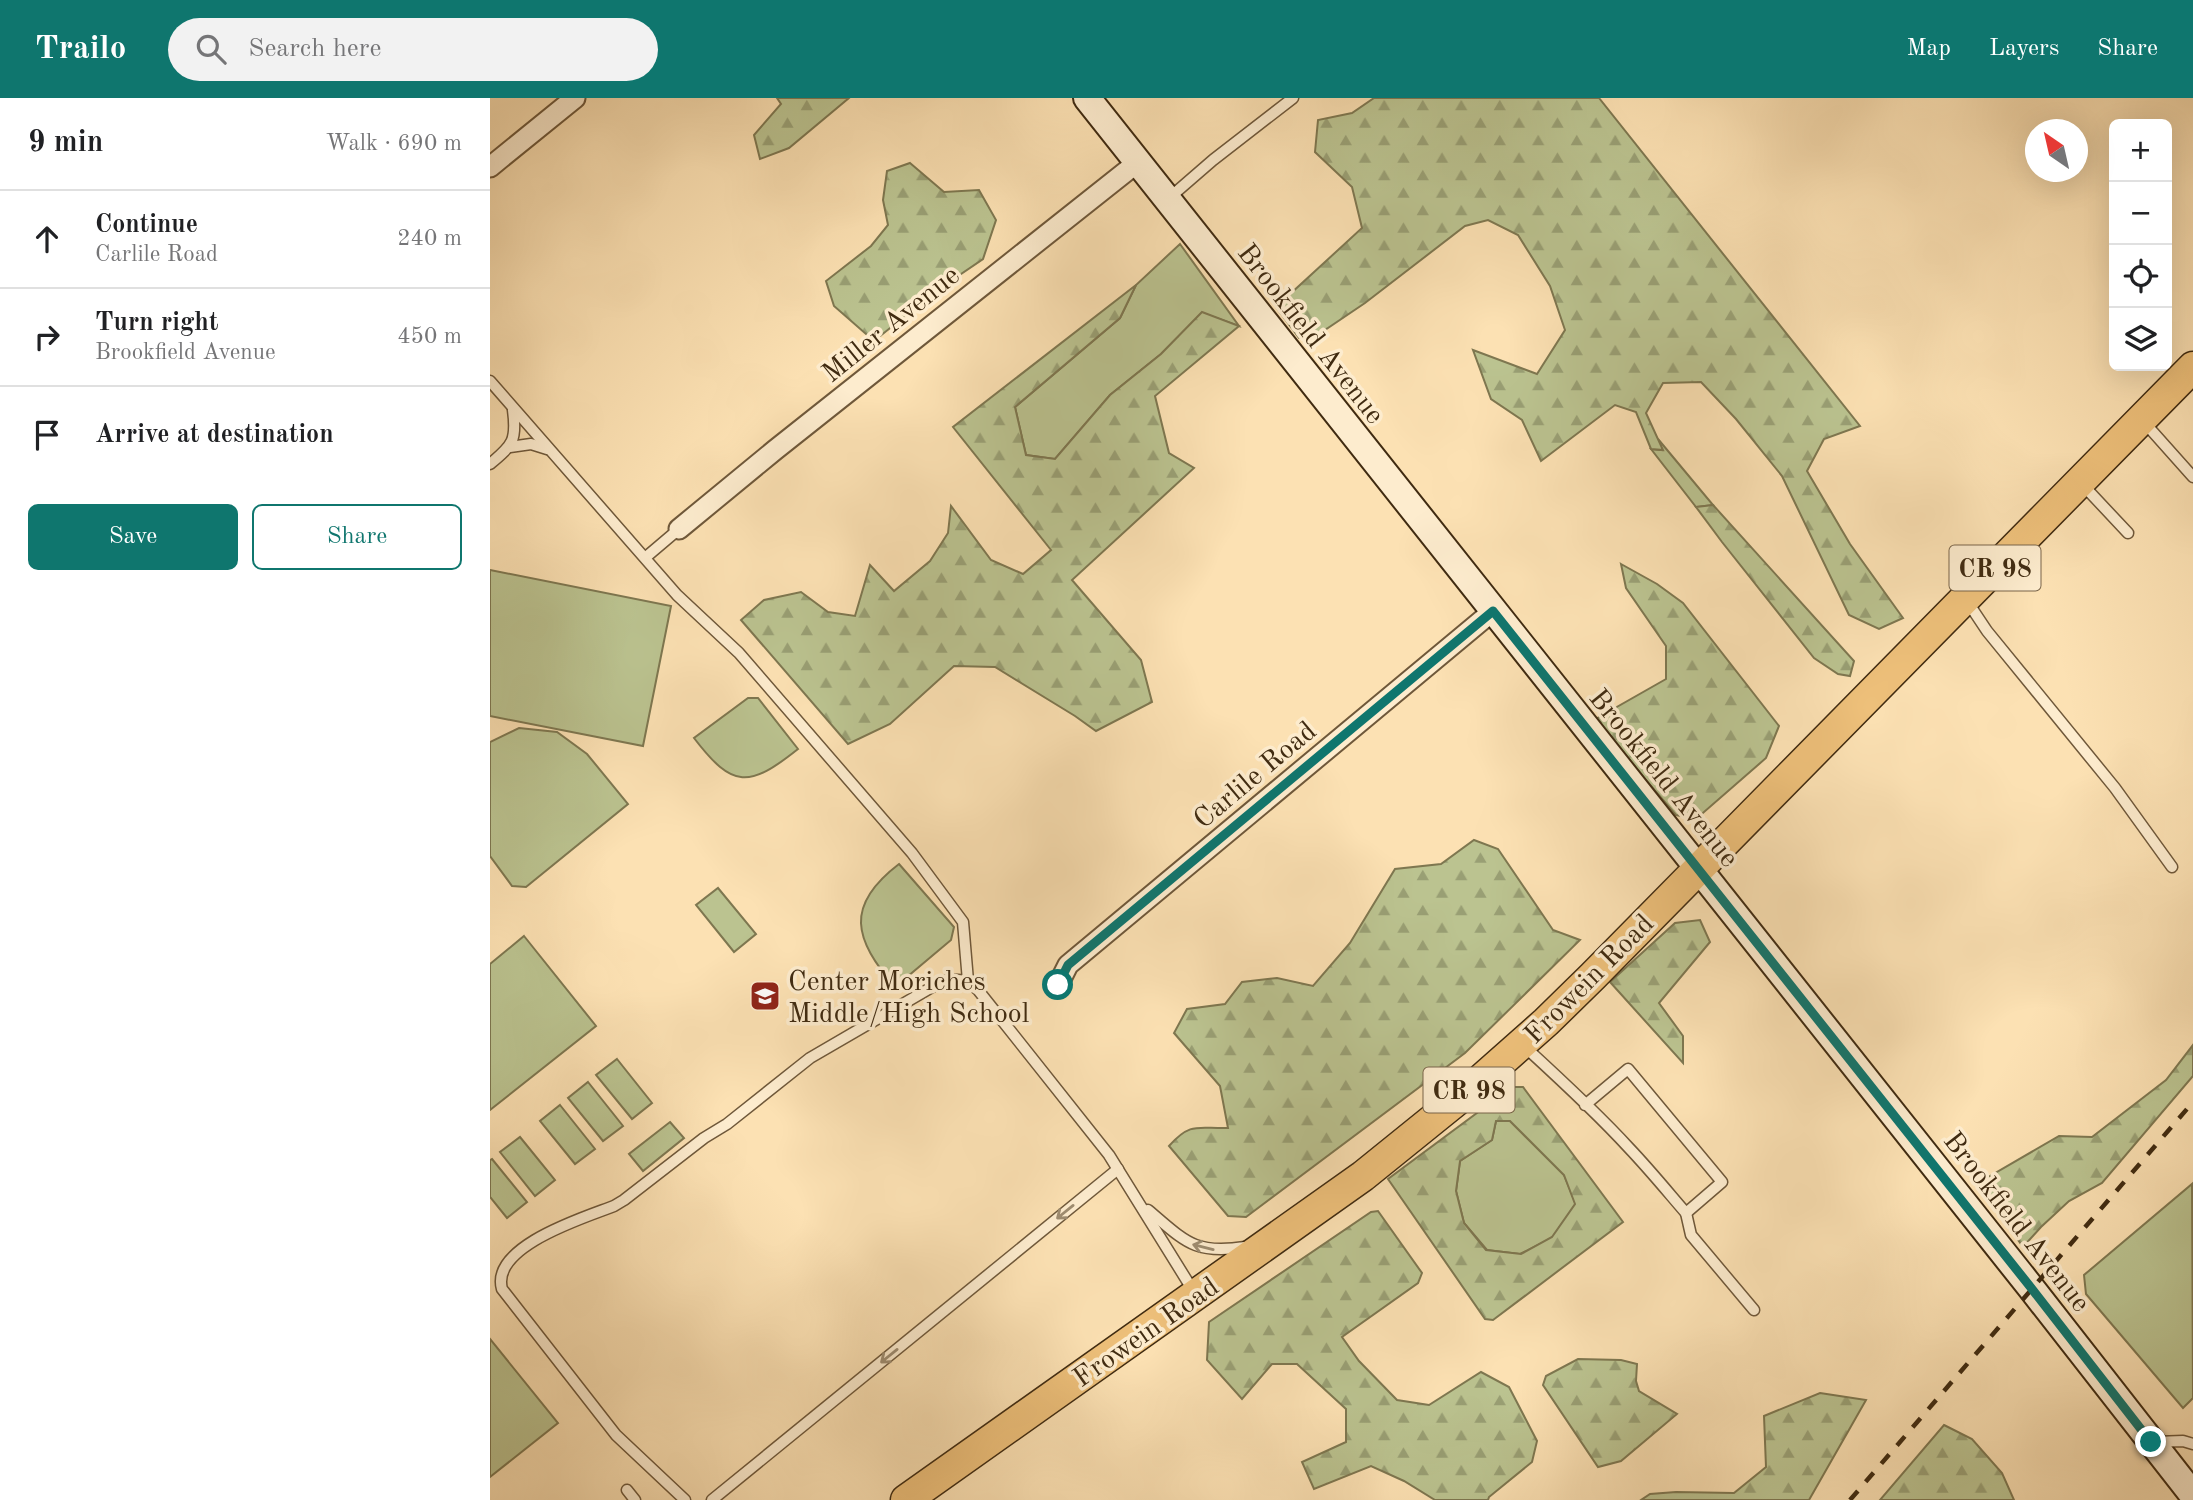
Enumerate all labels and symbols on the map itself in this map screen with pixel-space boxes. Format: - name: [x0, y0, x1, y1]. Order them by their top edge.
- north arrow: [2025, 119, 2088, 182]
- street label: Brookfield Avenue: [1231, 240, 1388, 430]
- street label: Miller Avenue: [818, 262, 966, 389]
- road number: CR 98: [1950, 545, 2040, 590]
- street label: Brookfield Avenue: [1583, 685, 1743, 873]
- street label: Carlile Road: [1190, 717, 1322, 835]
- street label: Frowein Road: [1520, 910, 1660, 1050]
- place label: Center Moriches Middle/High School: [788, 969, 1029, 1029]
- route start: [1042, 969, 1073, 1000]
- school or university icon: Center Moriches Middle/High School: [748, 979, 782, 1013]
- road number: CR 98: [1424, 1068, 1514, 1113]
- street label: Brookfield Avenue: [1937, 1128, 2094, 1318]
- one-way arrow: [1056, 1205, 1074, 1220]
- one-way arrow: [1192, 1240, 1215, 1253]
- street label: Frowein Road: [1069, 1273, 1224, 1394]
- one-way arrow: [880, 1348, 898, 1364]
- route end: [2135, 1426, 2166, 1457]

